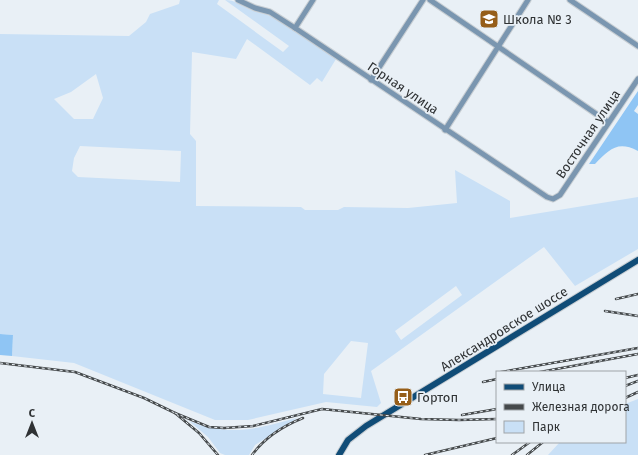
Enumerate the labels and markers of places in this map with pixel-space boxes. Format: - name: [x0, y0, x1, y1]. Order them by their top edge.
- school or university icon: Школа № 3: [478, 8, 500, 30]
- place label: Школа № 3: [503, 12, 572, 27]
- bus stop icon: Гортоп: [392, 386, 414, 408]
- place label: Гортоп: [417, 390, 458, 405]

